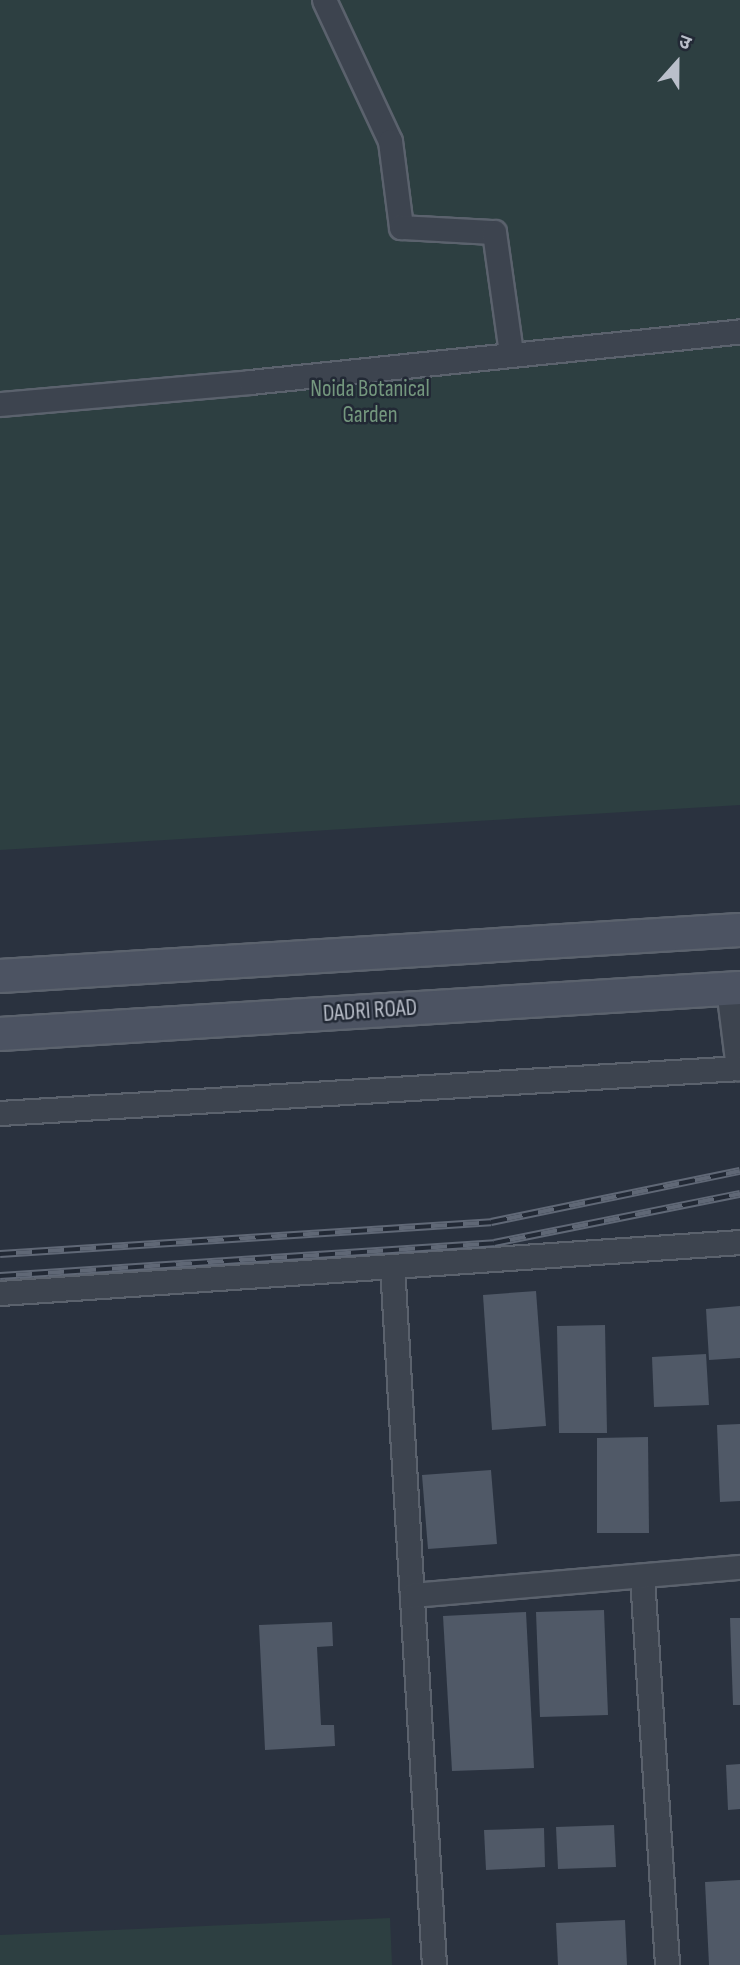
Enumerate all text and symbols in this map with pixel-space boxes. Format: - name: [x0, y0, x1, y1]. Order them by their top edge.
- north arrow: [642, 28, 712, 98]
- text: उ: [675, 30, 694, 56]
- park label: Noida Botanical Garden: [310, 375, 430, 429]
- street label: DADRI ROAD: [322, 994, 418, 1028]

